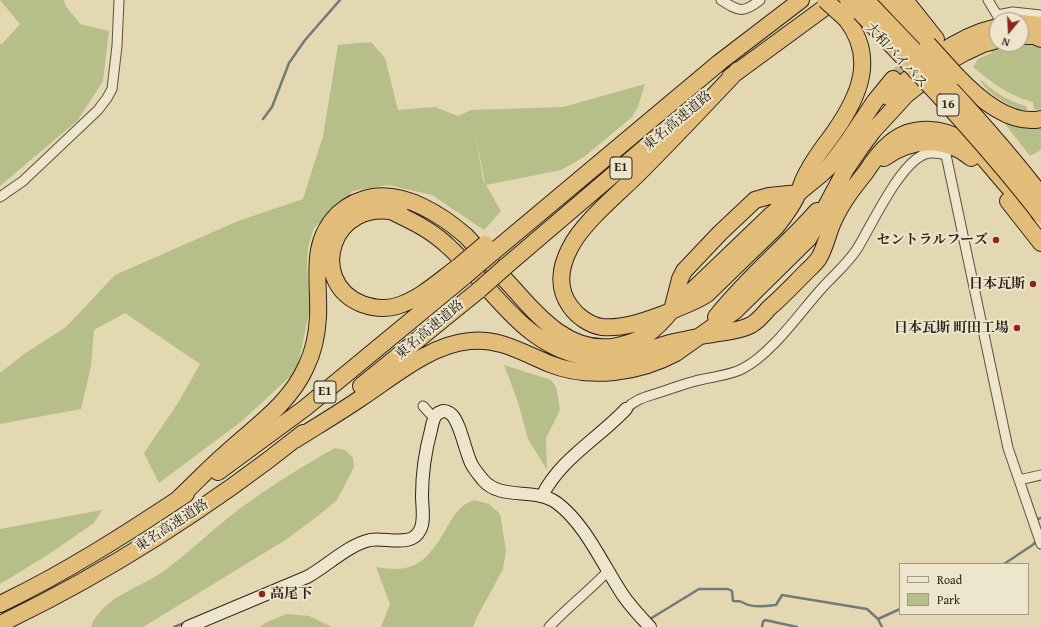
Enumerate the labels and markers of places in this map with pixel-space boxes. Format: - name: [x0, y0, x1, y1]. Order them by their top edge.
- place label: セントラルフーズ: [876, 232, 988, 248]
- marker: セントラルフーズ: [991, 235, 1001, 245]
- place label: 日本瓦斯: [969, 276, 1025, 292]
- marker: 日本瓦斯: [1028, 279, 1038, 289]
- place label: 日本瓦斯 町田工場: [894, 320, 1009, 336]
- marker: 日本瓦斯 町田工場: [1012, 323, 1022, 333]
- place label: 高尾下: [270, 586, 312, 602]
- marker: 高尾下: [257, 589, 267, 599]

